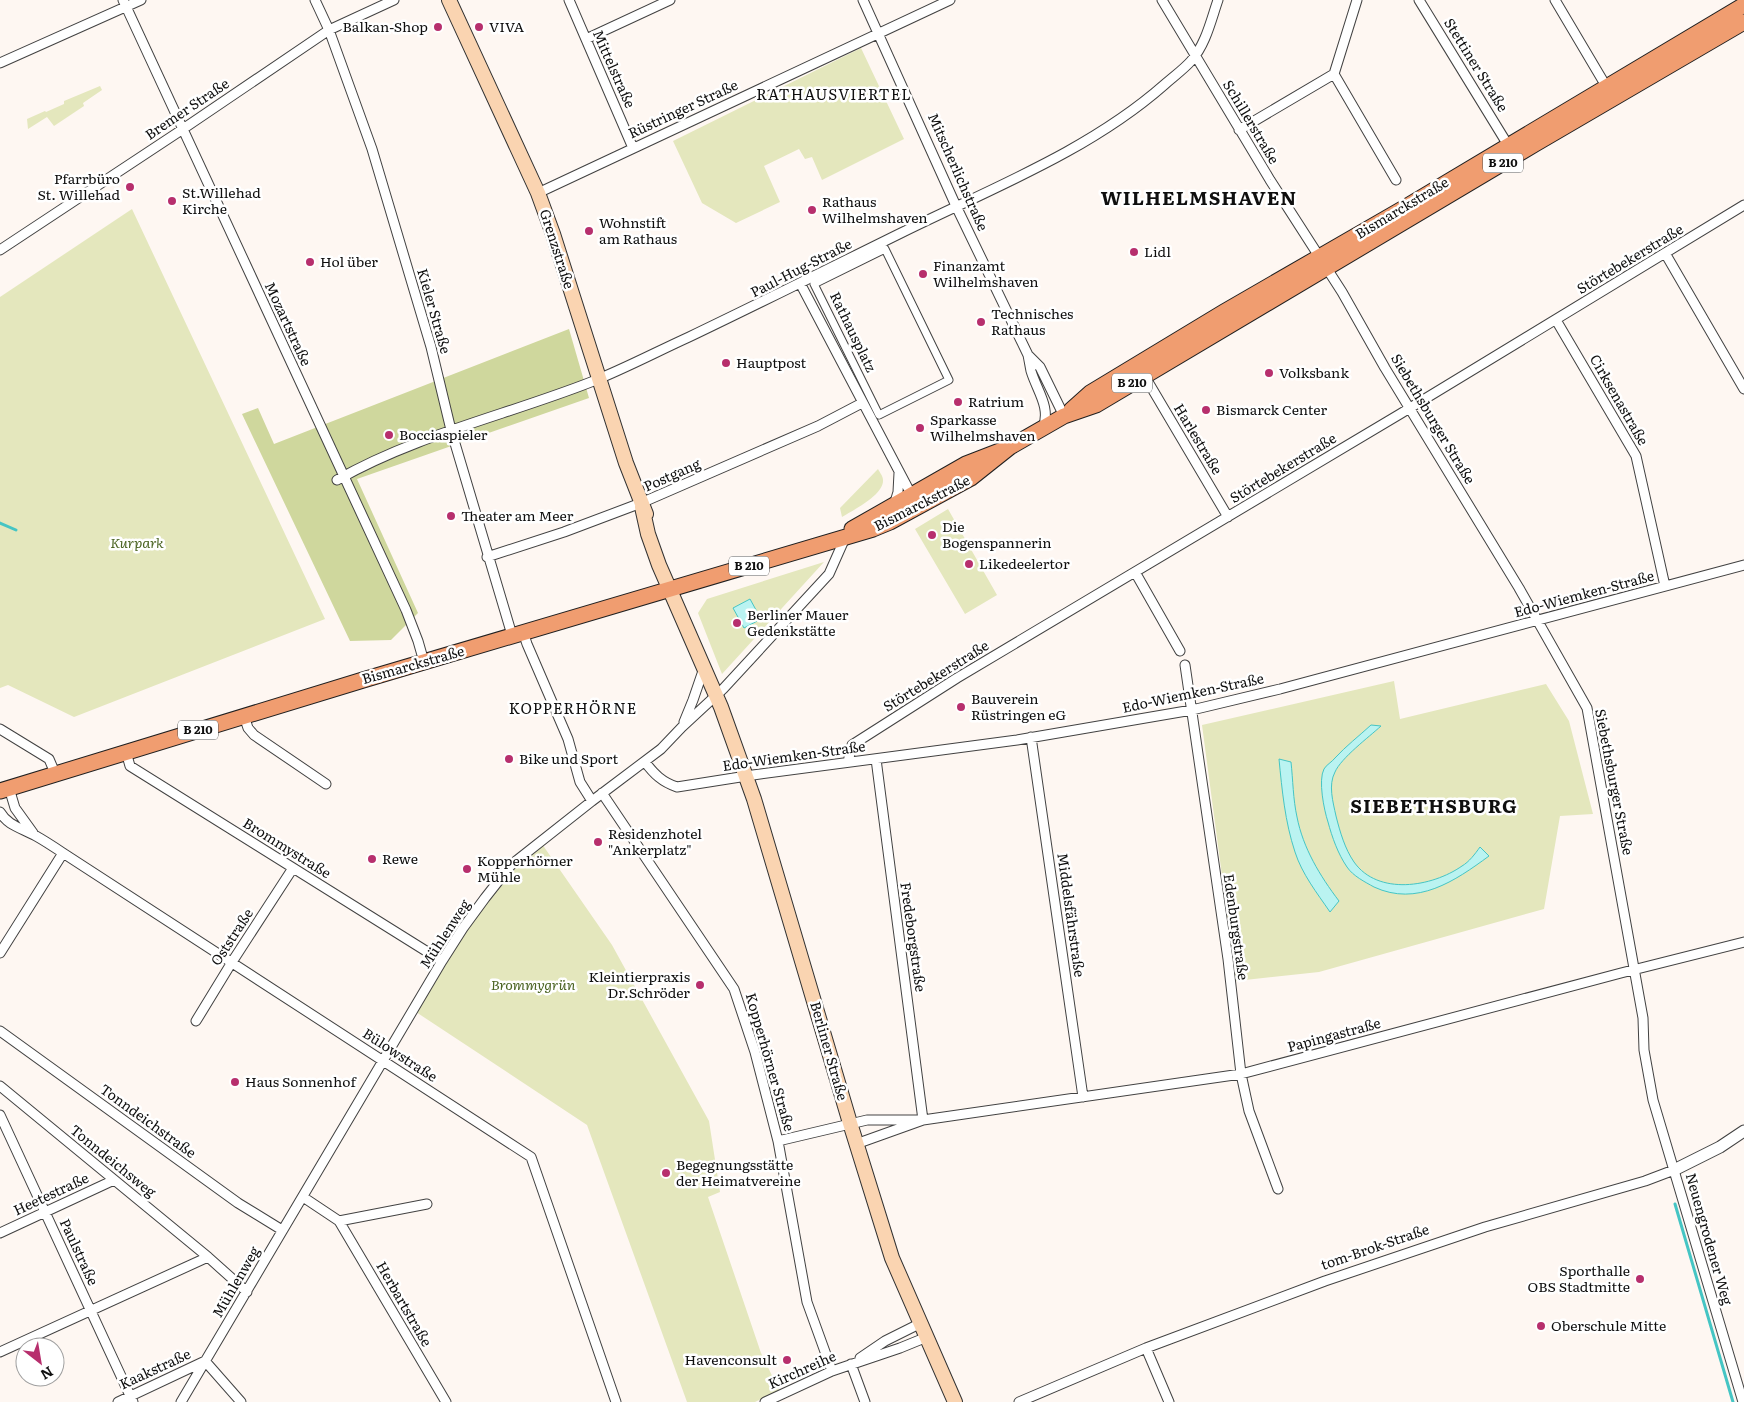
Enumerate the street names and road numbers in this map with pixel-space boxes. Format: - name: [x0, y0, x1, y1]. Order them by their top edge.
- street label: Stettiner Straße: [1440, 14, 1514, 115]
- street label: Mittelstraße: [589, 26, 641, 111]
- street label: Bremer Straße: [140, 73, 232, 144]
- street label: Rüstringer Straße: [624, 74, 741, 142]
- street label: Schillerstraße: [1219, 76, 1285, 167]
- street label: Mitscherlichstraße: [924, 109, 994, 234]
- road number: B 210: [1483, 154, 1523, 172]
- street label: Bismarckstraße: [1351, 171, 1452, 243]
- street label: Grenzstraße: [536, 206, 580, 291]
- street label: Störtebekerstraße: [1572, 218, 1687, 298]
- street label: Paul-Hug-Straße: [746, 233, 855, 301]
- street label: Kieler Straße: [413, 266, 457, 356]
- street label: Mozartstraße: [261, 278, 317, 369]
- street label: Rathausplatz: [826, 288, 882, 375]
- street label: Siebethsburger Straße: [1387, 350, 1481, 487]
- street label: Cirksenastraße: [1586, 350, 1654, 449]
- road number: B 210: [1112, 373, 1152, 392]
- street label: Harlestraße: [1170, 399, 1228, 478]
- street label: Störtebekerstraße: [1225, 427, 1340, 507]
- street label: Postgang: [640, 453, 703, 496]
- street label: Bismarckstraße: [870, 469, 973, 535]
- road number: B 210: [729, 556, 769, 576]
- street label: Edo-Wiemken-Straße: [1512, 565, 1656, 621]
- street label: Störtebekerstraße: [879, 635, 992, 716]
- street label: Bismarckstraße: [359, 640, 466, 688]
- street label: Edo-Wiemken-Straße: [1120, 667, 1265, 717]
- street label: Siebethsburger Straße: [1591, 707, 1639, 857]
- road number: B 210: [178, 720, 218, 740]
- street label: Edo-Wiemken-Straße: [721, 735, 867, 775]
- street label: Brommystraße: [240, 812, 335, 882]
- street label: Middelsfährstraße: [1053, 852, 1091, 978]
- street label: Edenburgstraße: [1220, 872, 1254, 981]
- street label: Fredeborgstraße: [896, 881, 932, 993]
- street label: Mühlenweg: [414, 895, 474, 972]
- street label: Oststraße: [205, 904, 257, 969]
- street label: Kopperhörner Straße: [742, 990, 800, 1133]
- street label: Berliner Straße: [806, 999, 854, 1103]
- street label: Papingastraße: [1285, 1012, 1383, 1056]
- street label: Bülowstraße: [359, 1023, 442, 1086]
- street label: Tonndeichstraße: [96, 1078, 201, 1162]
- street label: Tonndeichsweg: [66, 1119, 161, 1201]
- street label: Heetestraße: [10, 1167, 92, 1219]
- street label: Neuengrodener Weg: [1682, 1170, 1738, 1307]
- street label: Paulstraße: [56, 1215, 104, 1288]
- street label: tom-Brok-Straße: [1318, 1218, 1431, 1274]
- street label: Mühlenweg: [207, 1242, 264, 1321]
- street label: Herbartstraße: [372, 1257, 437, 1350]
- street label: Kaakstraße: [116, 1343, 193, 1393]
- street label: Kirchreihe: [764, 1345, 839, 1393]

